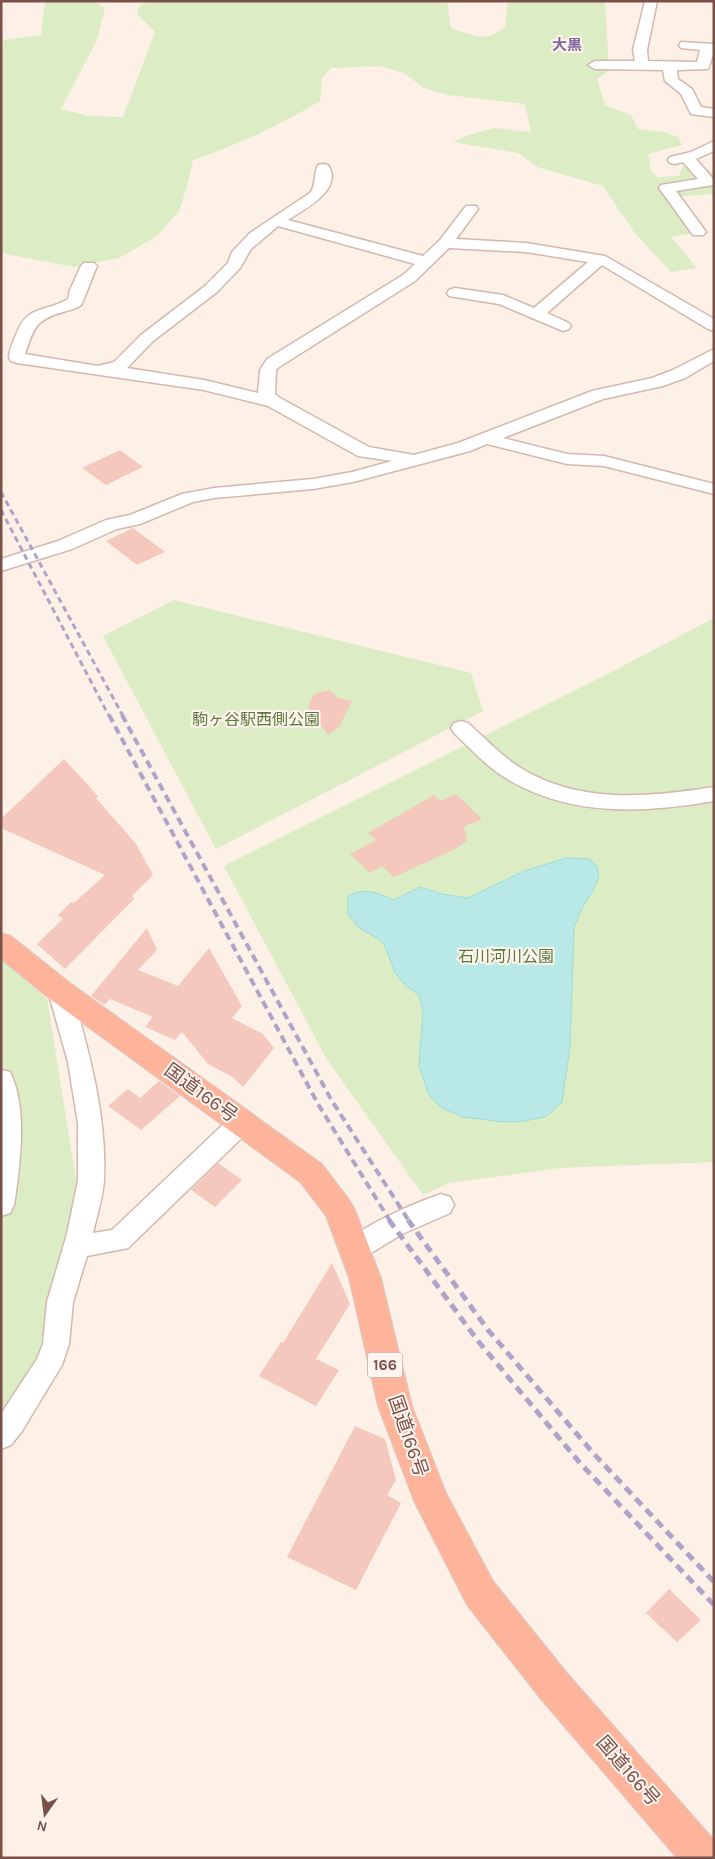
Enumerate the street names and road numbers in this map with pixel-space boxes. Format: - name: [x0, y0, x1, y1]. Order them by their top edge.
- street label: 国道166号: [160, 1059, 242, 1127]
- road number: 166: [368, 1352, 402, 1378]
- street label: 国道166号: [384, 1392, 432, 1480]
- street label: 国道166号: [592, 1732, 664, 1810]

